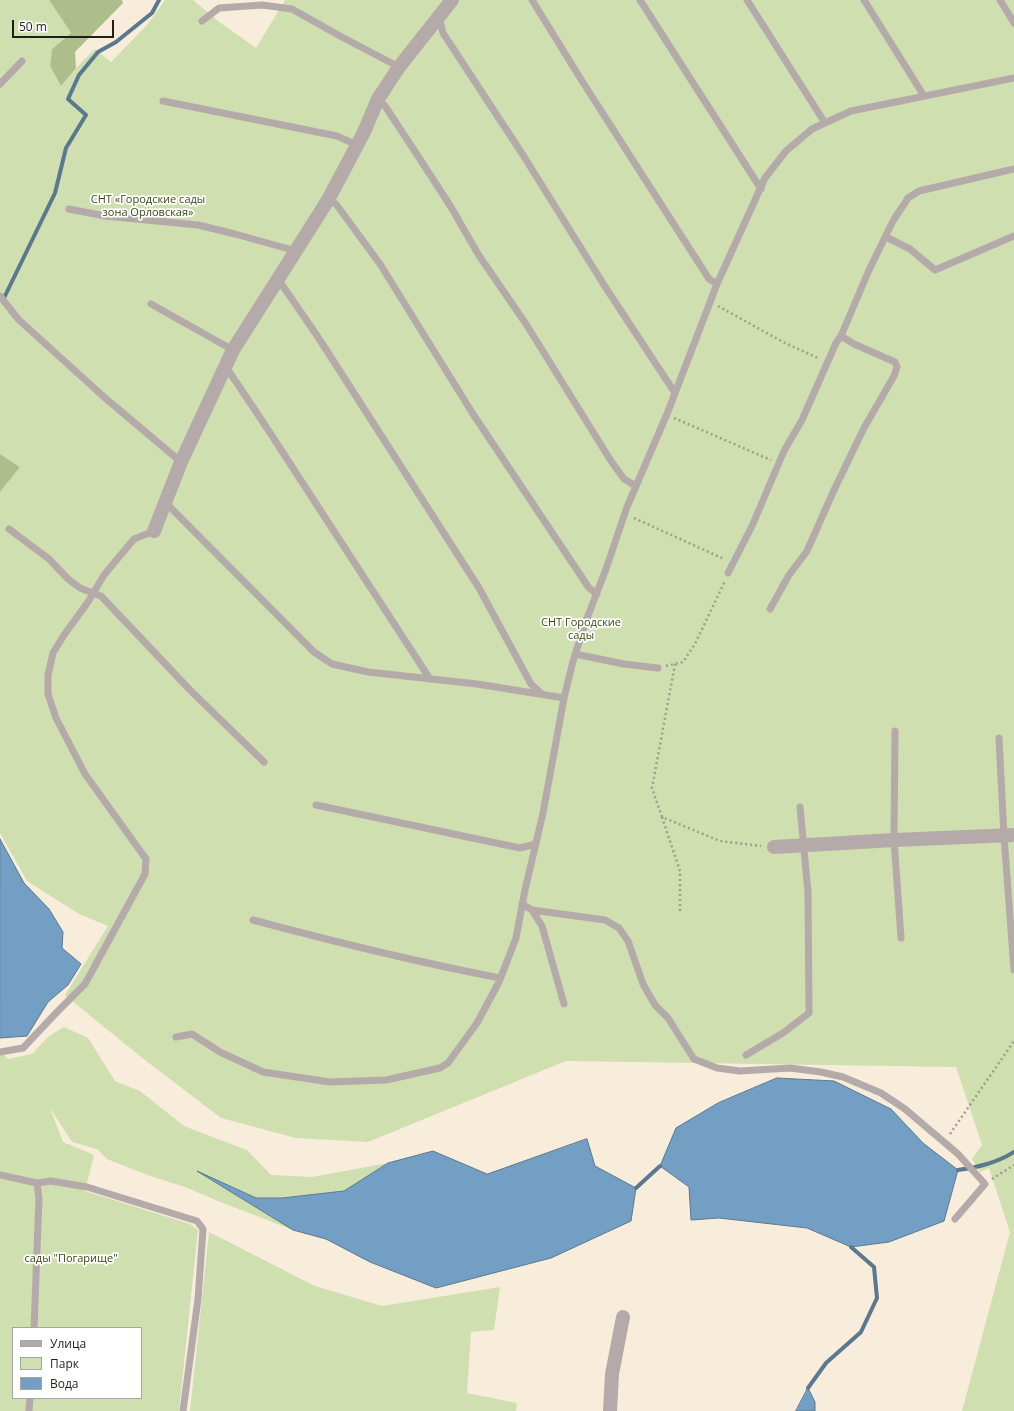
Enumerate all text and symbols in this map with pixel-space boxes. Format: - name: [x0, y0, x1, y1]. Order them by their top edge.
- scale bar: [14, 12, 116, 38]
- text: 50 m: [19, 18, 47, 35]
- park label: СНТ «Городские сады зона Орловская»: [91, 193, 205, 219]
- park label: СНТ Городские сады: [541, 616, 621, 642]
- park label: сады "Погарище": [24, 1252, 118, 1266]
- legend: [12, 1327, 142, 1399]
- text: Улица: [50, 1335, 86, 1352]
- text: Парк: [50, 1355, 79, 1372]
- text: Вода: [50, 1375, 79, 1392]

